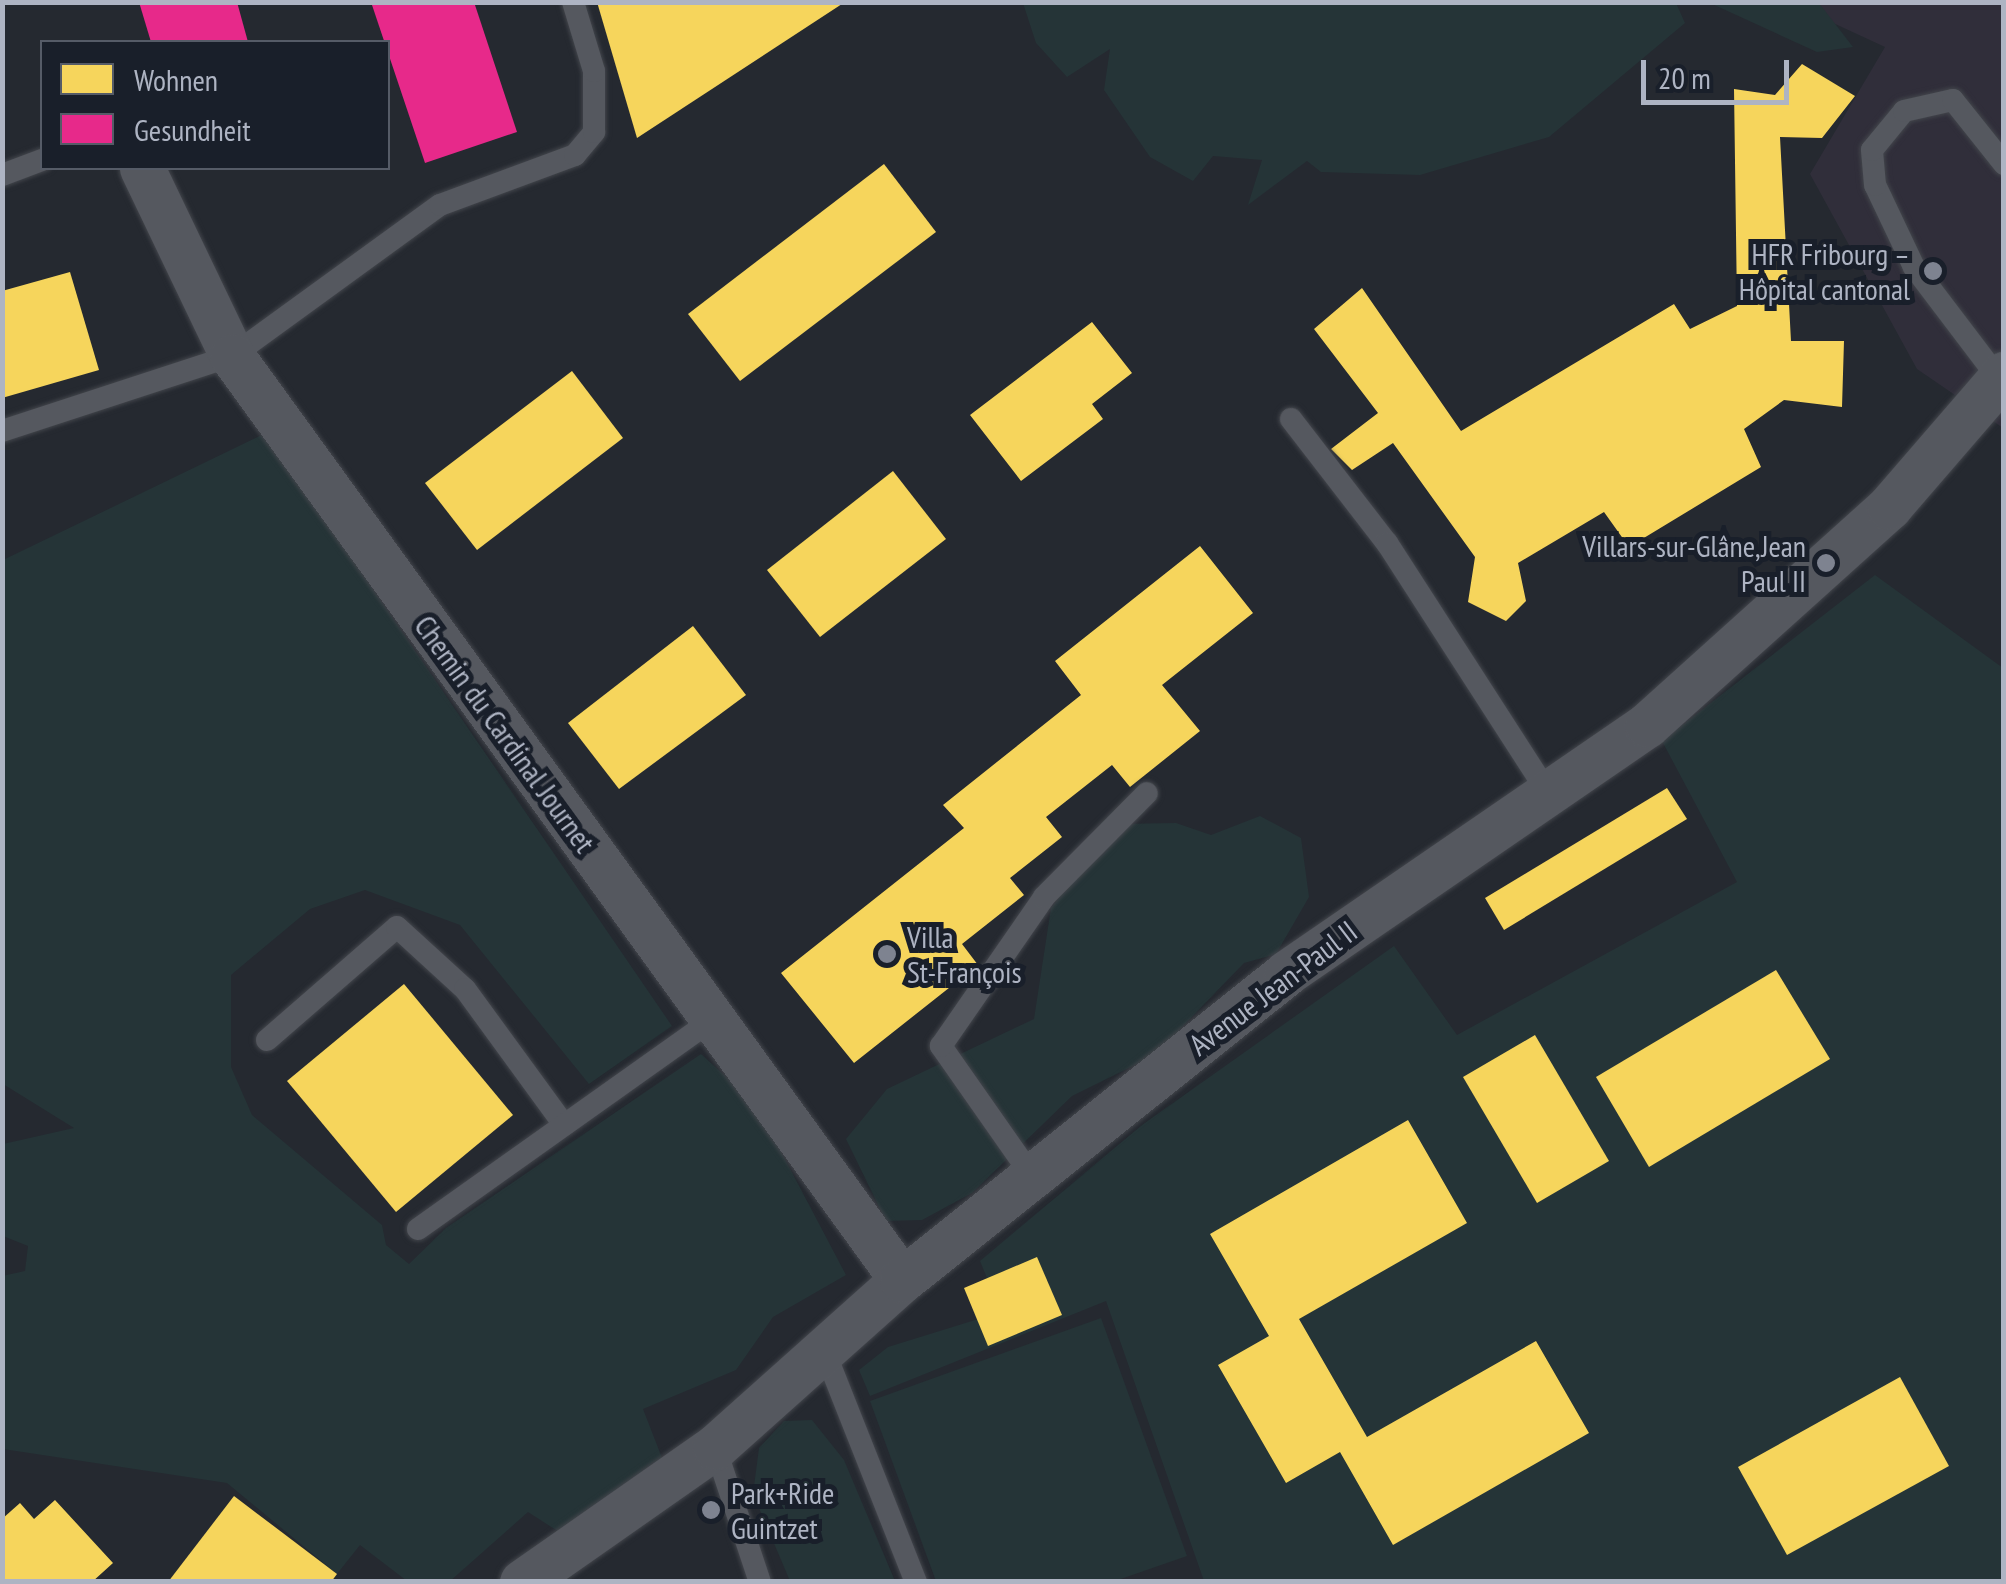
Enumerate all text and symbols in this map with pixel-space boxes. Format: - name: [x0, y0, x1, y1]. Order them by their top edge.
- legend: [40, 40, 390, 170]
- scale bar: [1646, 40, 1794, 102]
- text: 20 m: [1658, 58, 1711, 97]
- text: Wohnen: [134, 60, 218, 99]
- text: Gesundheit: [134, 110, 251, 149]
- place label: HFR Fribourg – Hôpital cantonal: [1739, 236, 1910, 306]
- marker: HFR Fribourg – Hôpital cantonal: [1920, 258, 1946, 284]
- place label: Villars-sur-Glâne,Jean Paul II: [1582, 528, 1806, 598]
- marker: Villars-sur-Glâne,Jean Paul II: [1815, 552, 1837, 574]
- street label: Chemin du Cardinal Journet: [407, 608, 603, 860]
- street label: Avenue Jean-Paul II: [1182, 913, 1364, 1063]
- place label: Villa St-François: [907, 919, 1022, 990]
- marker: Villa St-François: [876, 943, 898, 965]
- place label: Park+Ride Guintzet: [731, 1475, 834, 1546]
- marker: Park+Ride Guintzet: [700, 1499, 722, 1521]

